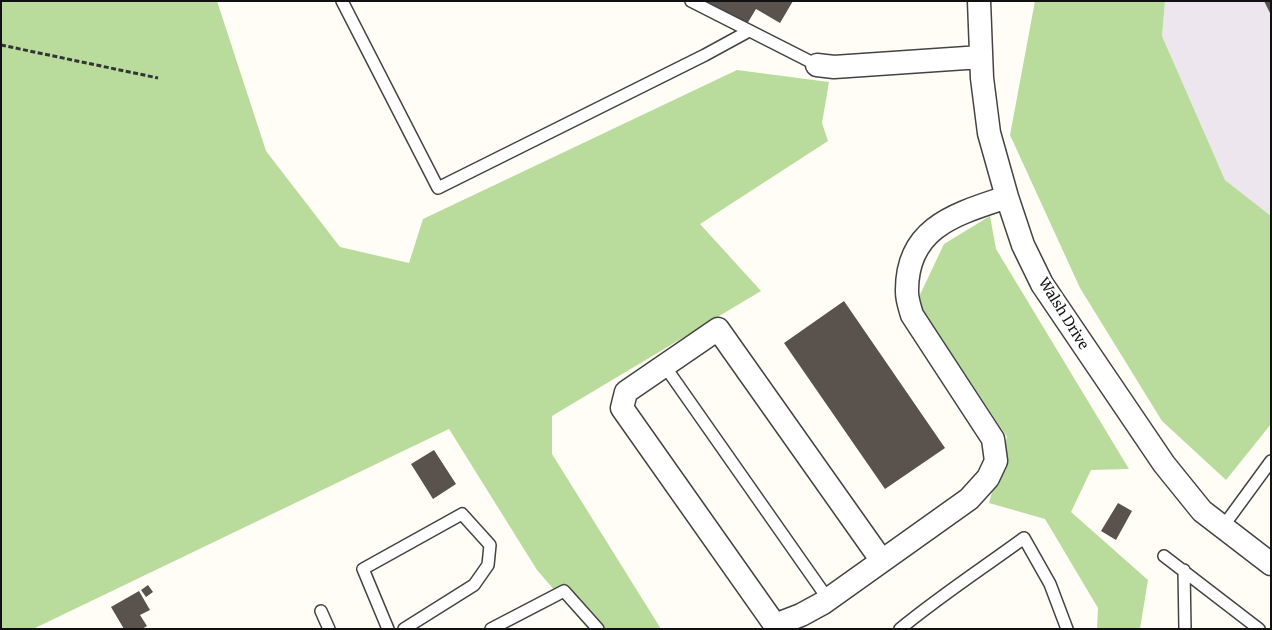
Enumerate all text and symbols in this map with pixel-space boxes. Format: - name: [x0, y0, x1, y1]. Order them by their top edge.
- street label: Walsh Drive: [1034, 275, 1092, 353]

